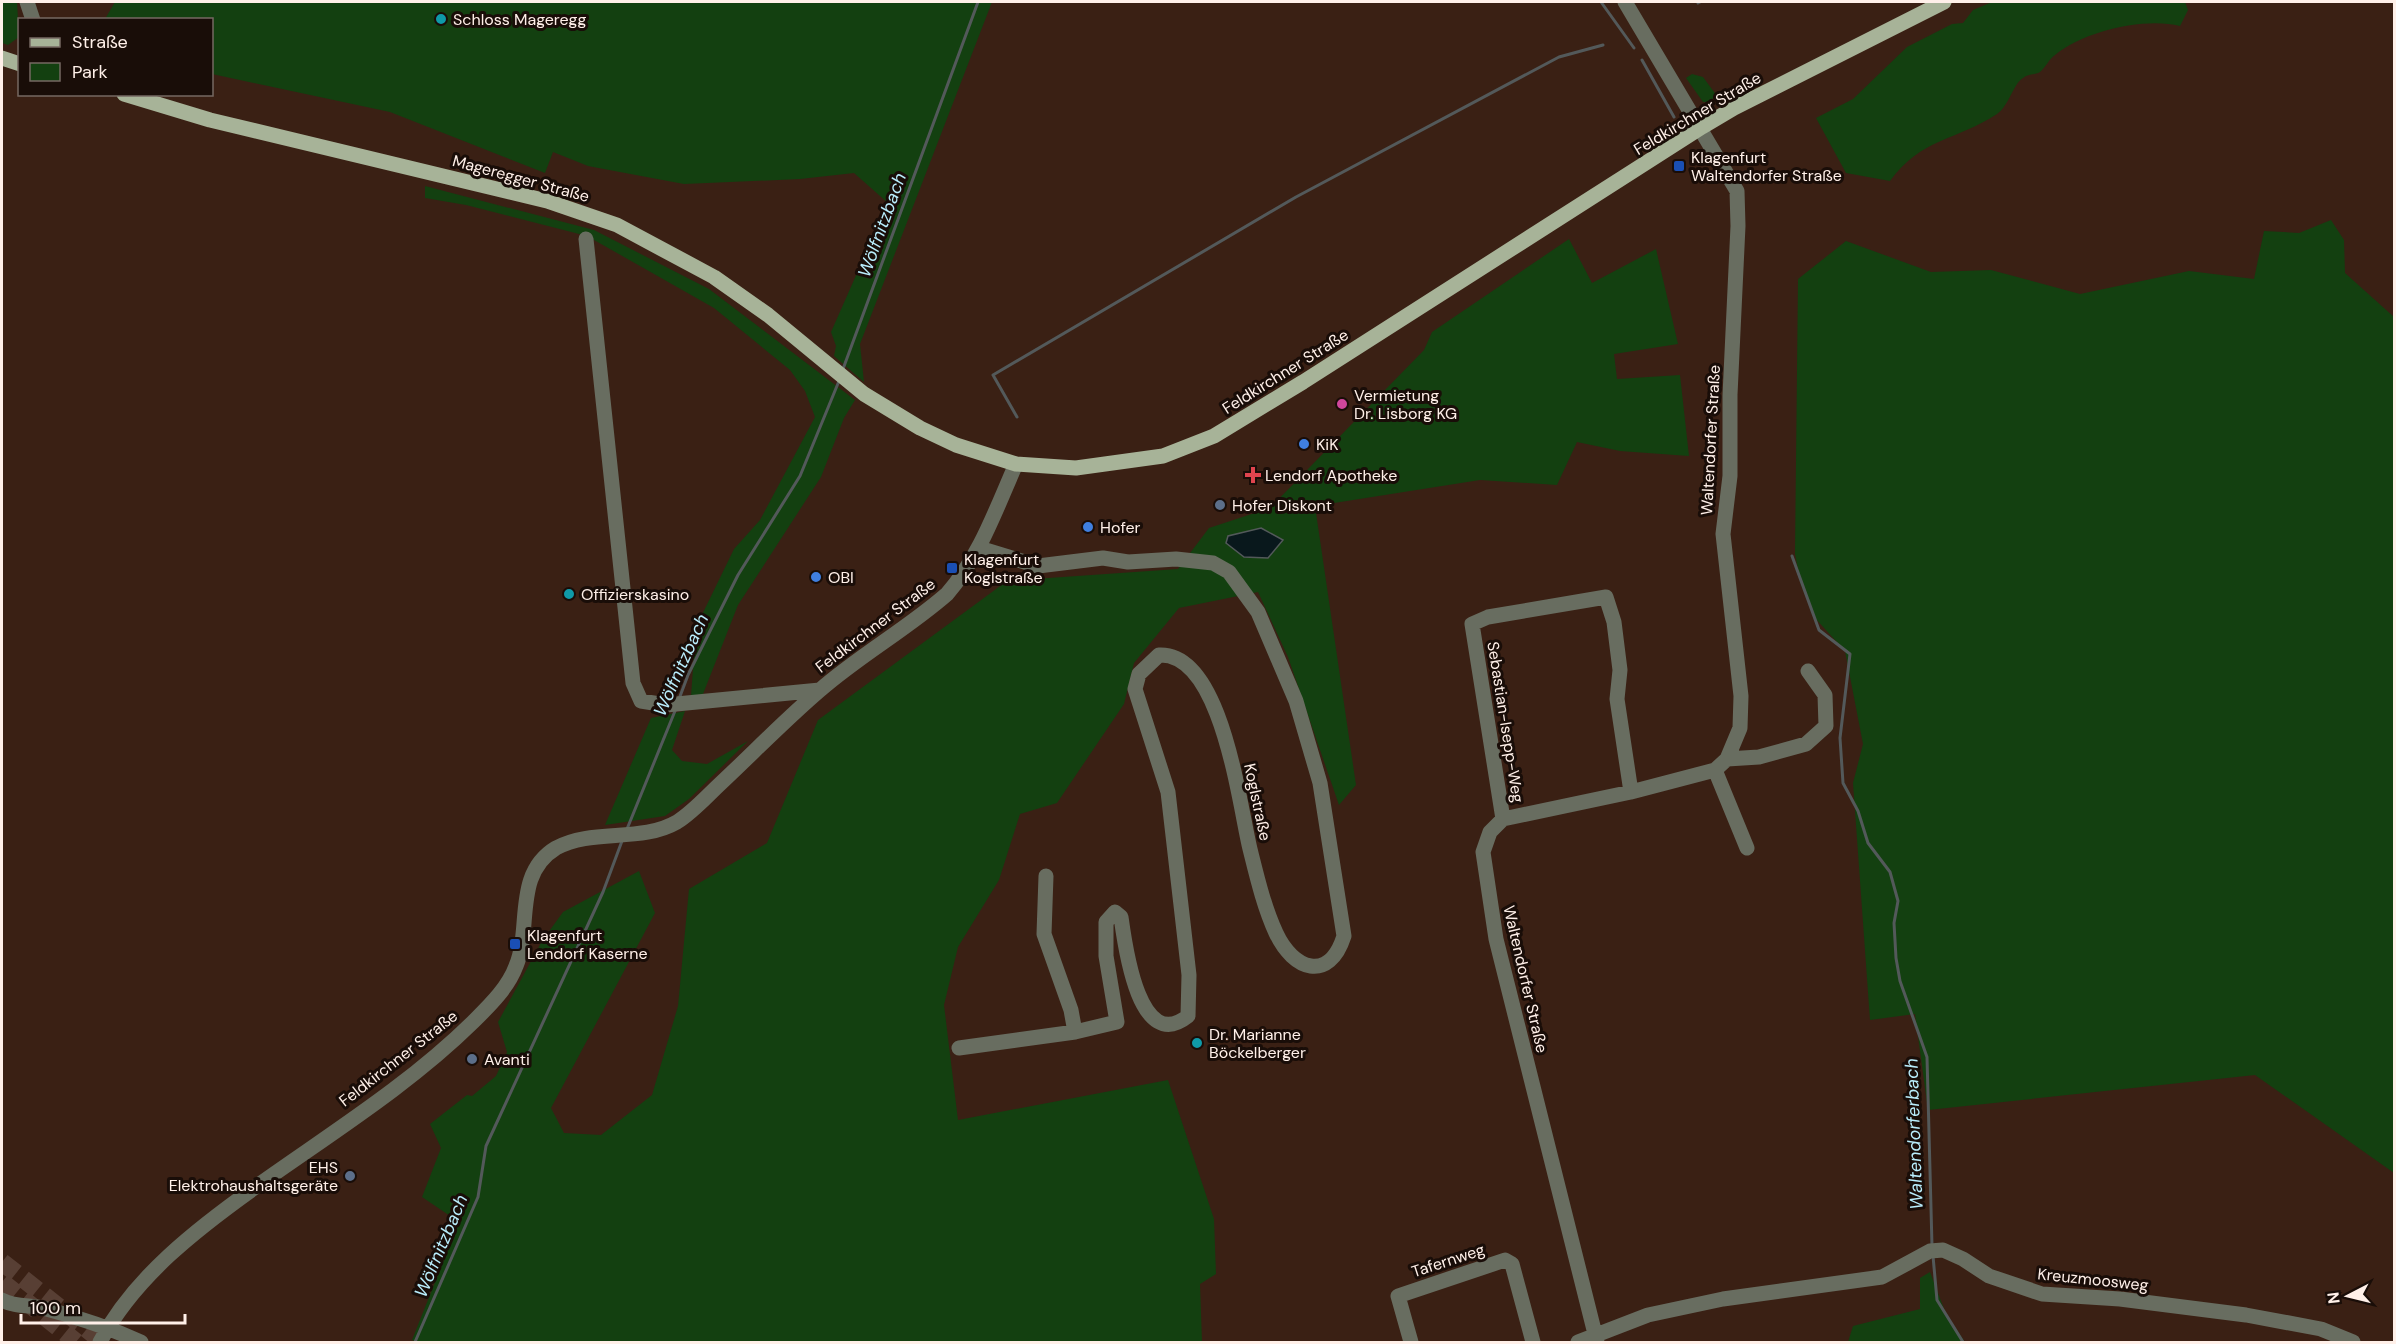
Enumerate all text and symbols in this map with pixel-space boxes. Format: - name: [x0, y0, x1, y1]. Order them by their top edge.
- place label: Schloss Mageregg: [453, 9, 586, 30]
- marker: Schloss Mageregg: [434, 12, 448, 26]
- legend: [18, 18, 213, 96]
- text: Straße: [72, 30, 128, 54]
- text: Park: [72, 60, 108, 84]
- street label: Feldkirchner Straße: [1630, 67, 1765, 160]
- place label: Klagenfurt Waltendorfer Straße: [1691, 147, 1842, 186]
- street label: Mageregger Straße: [450, 150, 592, 207]
- marker: Klagenfurt Waltendorfer Straße: [1672, 159, 1686, 173]
- water label: Wölfnitzbach: [852, 169, 912, 281]
- street label: Feldkirchner Straße: [1218, 324, 1352, 419]
- street label: Waltendorfer Straße: [1696, 364, 1725, 516]
- place label: Vermietung Dr. Lisborg KG: [1354, 385, 1457, 424]
- marker: Vermietung Dr. Lisborg KG: [1335, 397, 1349, 411]
- place label: KiK: [1316, 434, 1339, 455]
- marker: KiK: [1297, 437, 1311, 451]
- place label: Lendorf Apotheke: [1265, 465, 1397, 486]
- marker: Lendorf Apotheke: [1246, 468, 1260, 482]
- place label: Hofer Diskont: [1232, 495, 1332, 516]
- marker: Hofer Diskont: [1213, 498, 1227, 512]
- place label: Hofer: [1100, 517, 1141, 538]
- marker: Hofer: [1081, 520, 1095, 534]
- place label: Klagenfurt Koglstraße: [964, 549, 1042, 588]
- marker: Klagenfurt Koglstraße: [945, 561, 959, 575]
- place label: OBI: [828, 567, 854, 588]
- marker: OBI: [809, 570, 823, 584]
- street label: Feldkirchner Straße: [811, 573, 939, 677]
- place label: Offizierskasino: [581, 584, 689, 605]
- marker: Offizierskasino: [562, 587, 576, 601]
- water label: Wölfnitzbach: [648, 610, 714, 720]
- street label: Sebastian-Isepp-Weg: [1482, 640, 1529, 804]
- street label: Koglstraße: [1239, 762, 1276, 843]
- street label: Waltendorfer Straße: [1498, 903, 1553, 1055]
- place label: Klagenfurt Lendorf Kaserne: [527, 925, 648, 964]
- marker: Klagenfurt Lendorf Kaserne: [508, 937, 522, 951]
- street label: Feldkirchner Straße: [335, 1006, 462, 1111]
- place label: Dr. Marianne Böckelberger: [1209, 1024, 1306, 1063]
- marker: Dr. Marianne Böckelberger: [1190, 1036, 1204, 1050]
- place label: Avanti: [484, 1049, 530, 1070]
- marker: Avanti: [465, 1052, 479, 1066]
- water label: Waltendorferbach: [1899, 1058, 1929, 1210]
- place label: EHS Elektrohaushaltsgeräte: [169, 1157, 338, 1196]
- marker: EHS Elektrohaushaltsgeräte: [343, 1169, 357, 1183]
- water label: Wölfnitzbach: [409, 1191, 473, 1301]
- street label: Tafernweg: [1409, 1239, 1487, 1282]
- street label: Kreuzmoosweg: [2036, 1263, 2149, 1296]
- north arrow: [2318, 1266, 2378, 1326]
- scale bar: [21, 1287, 184, 1325]
- text: N: [2322, 1291, 2345, 1305]
- text: 100 m: [30, 1296, 81, 1320]

